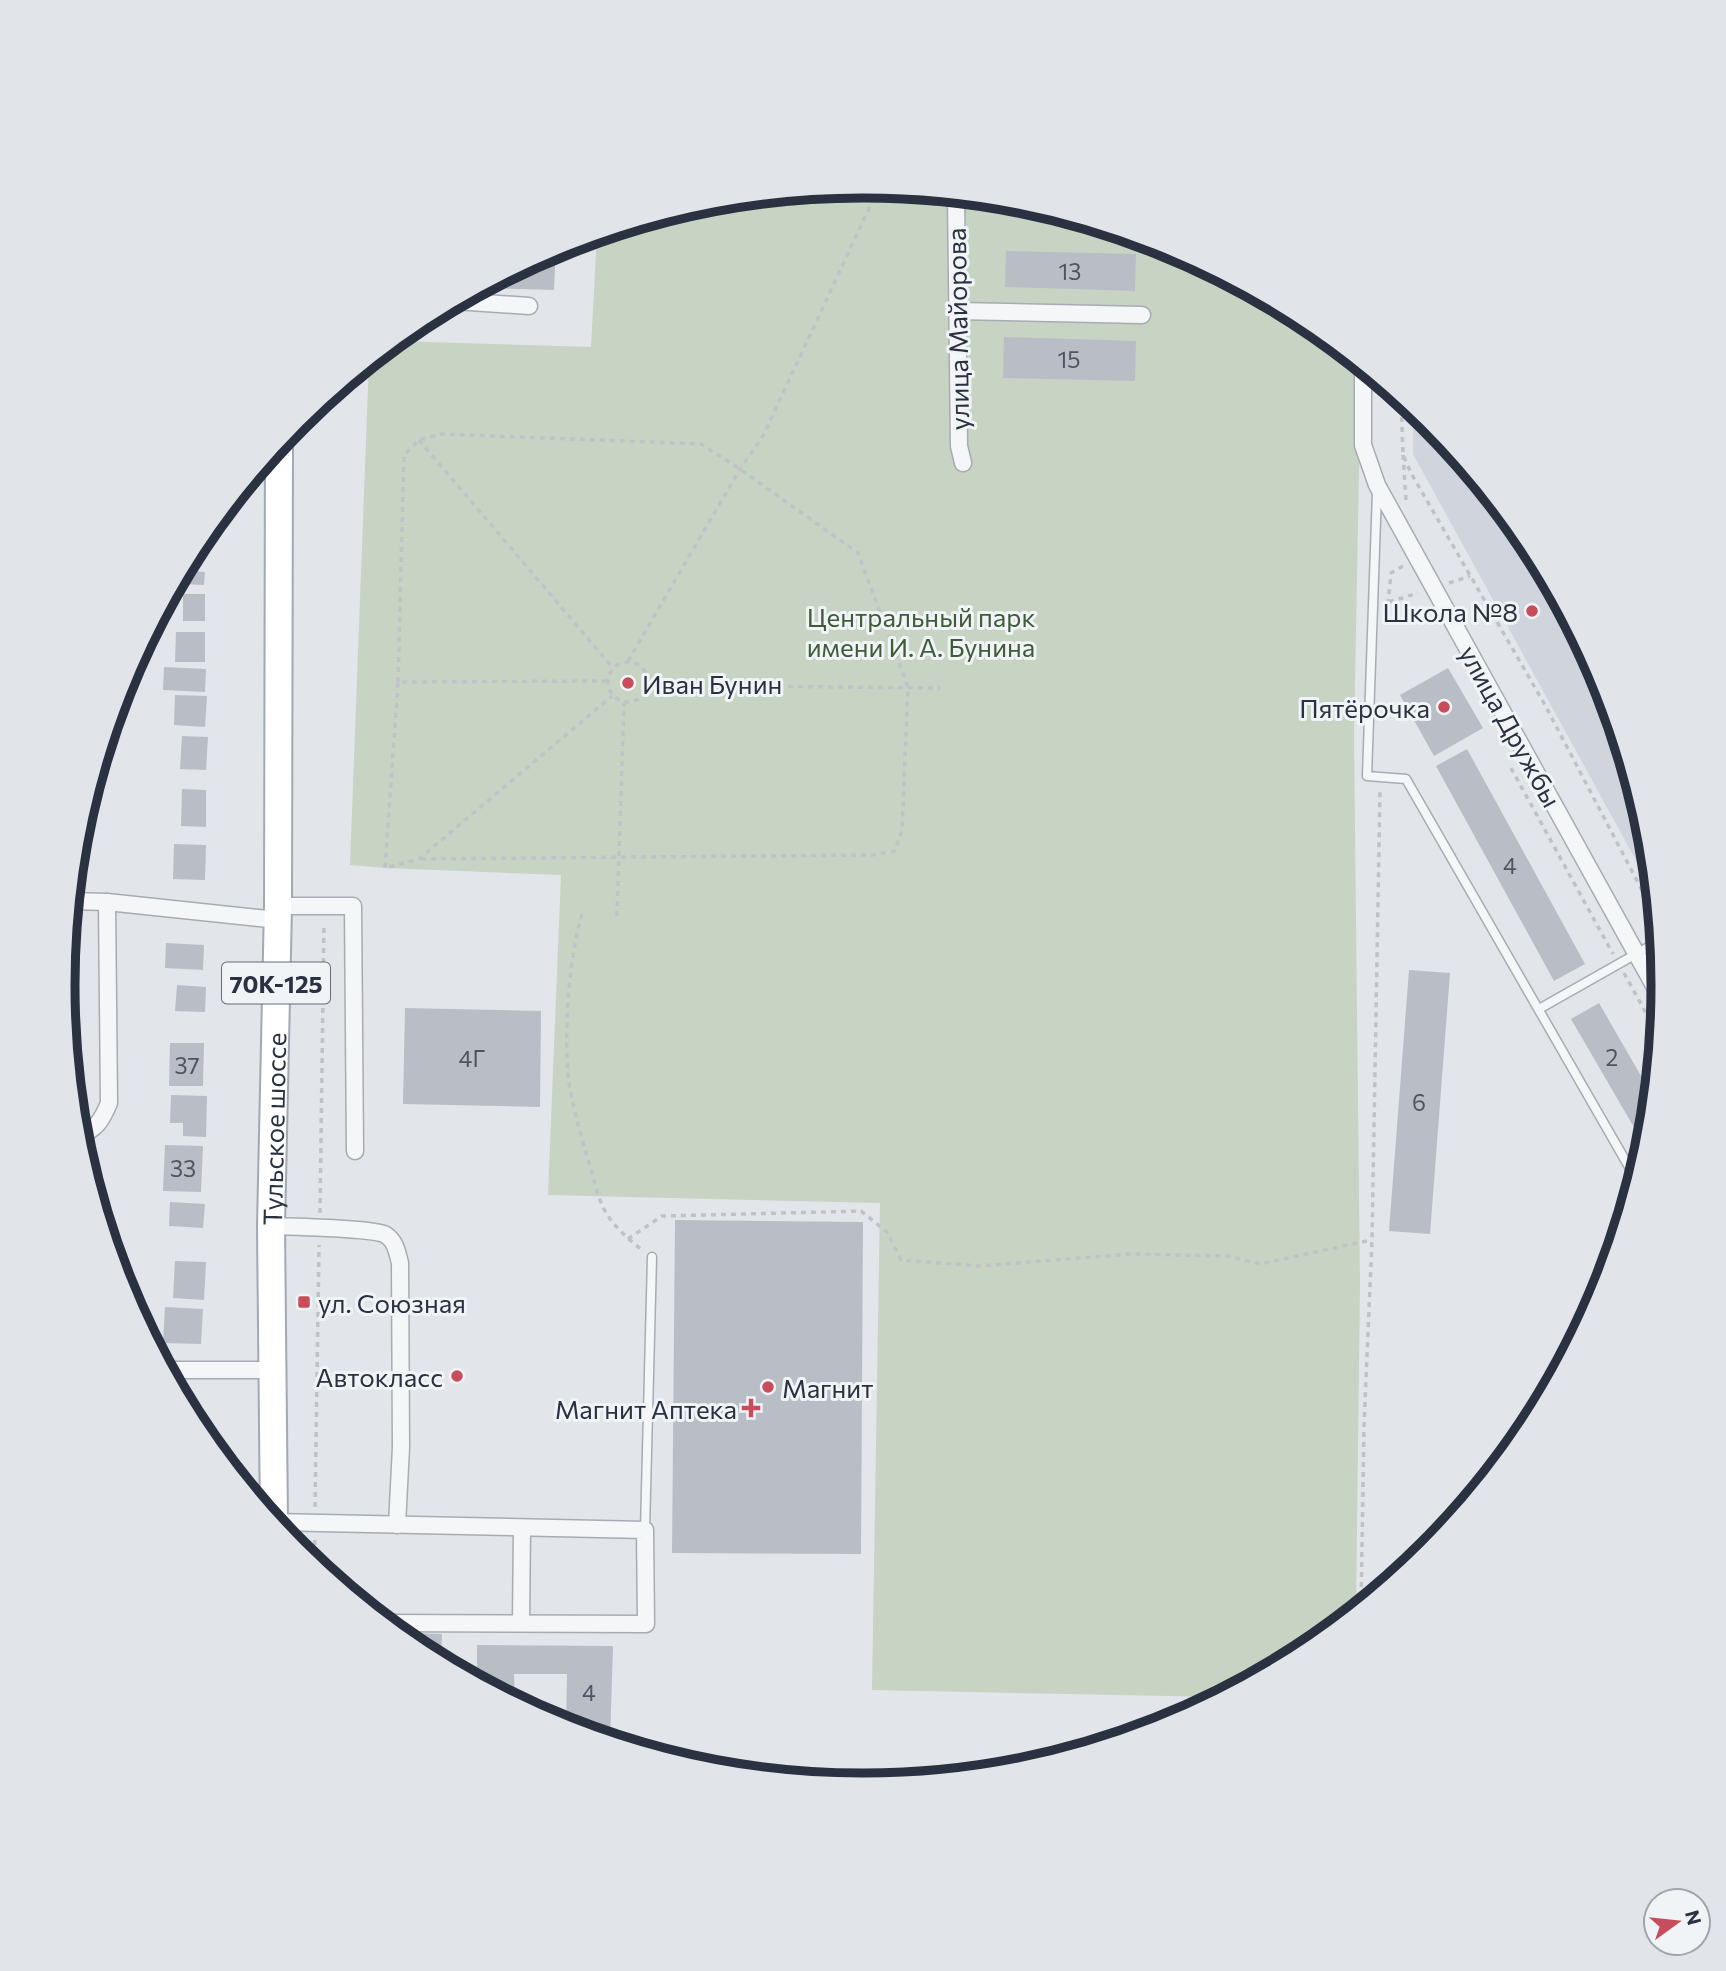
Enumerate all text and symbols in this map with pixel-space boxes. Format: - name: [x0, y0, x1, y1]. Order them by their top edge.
- street label: улица Майорова: [940, 227, 974, 431]
- house number: 13: [1059, 257, 1081, 285]
- house number: 15: [1057, 345, 1081, 373]
- place label: Школа №8: [1382, 596, 1518, 627]
- park label: Центральный парк имени И. А. Бунина: [807, 601, 1035, 662]
- marker: Школа №8: [1524, 603, 1540, 619]
- street label: улица Дружбы: [1454, 640, 1568, 812]
- place label: Иван Бунин: [642, 668, 782, 699]
- marker: Иван Бунин: [620, 675, 636, 691]
- place label: Пятёрочка: [1299, 692, 1430, 723]
- marker: Пятёрочка: [1436, 699, 1452, 715]
- house number: 4: [1503, 851, 1517, 879]
- road number: 70К-125: [222, 962, 330, 1003]
- street label: Тульское шоссе: [256, 1032, 291, 1226]
- house number: 2: [1606, 1043, 1618, 1071]
- house number: 4Г: [459, 1044, 485, 1072]
- house number: 37: [174, 1051, 200, 1079]
- house number: 6: [1412, 1088, 1426, 1116]
- house number: 33: [170, 1154, 196, 1182]
- place label: ул. Союзная: [318, 1287, 466, 1318]
- marker: ул. Союзная: [296, 1294, 312, 1310]
- place label: Автокласс: [316, 1361, 443, 1392]
- marker: Автокласс: [449, 1368, 465, 1384]
- place label: Магнит: [782, 1372, 873, 1403]
- marker: Магнит: [760, 1379, 776, 1395]
- place label: Магнит Аптека: [555, 1393, 737, 1424]
- marker: Магнит Аптека: [743, 1400, 759, 1416]
- house number: 4: [582, 1678, 596, 1706]
- north arrow: [1642, 1887, 1712, 1957]
- text: N: [1681, 1908, 1707, 1927]

